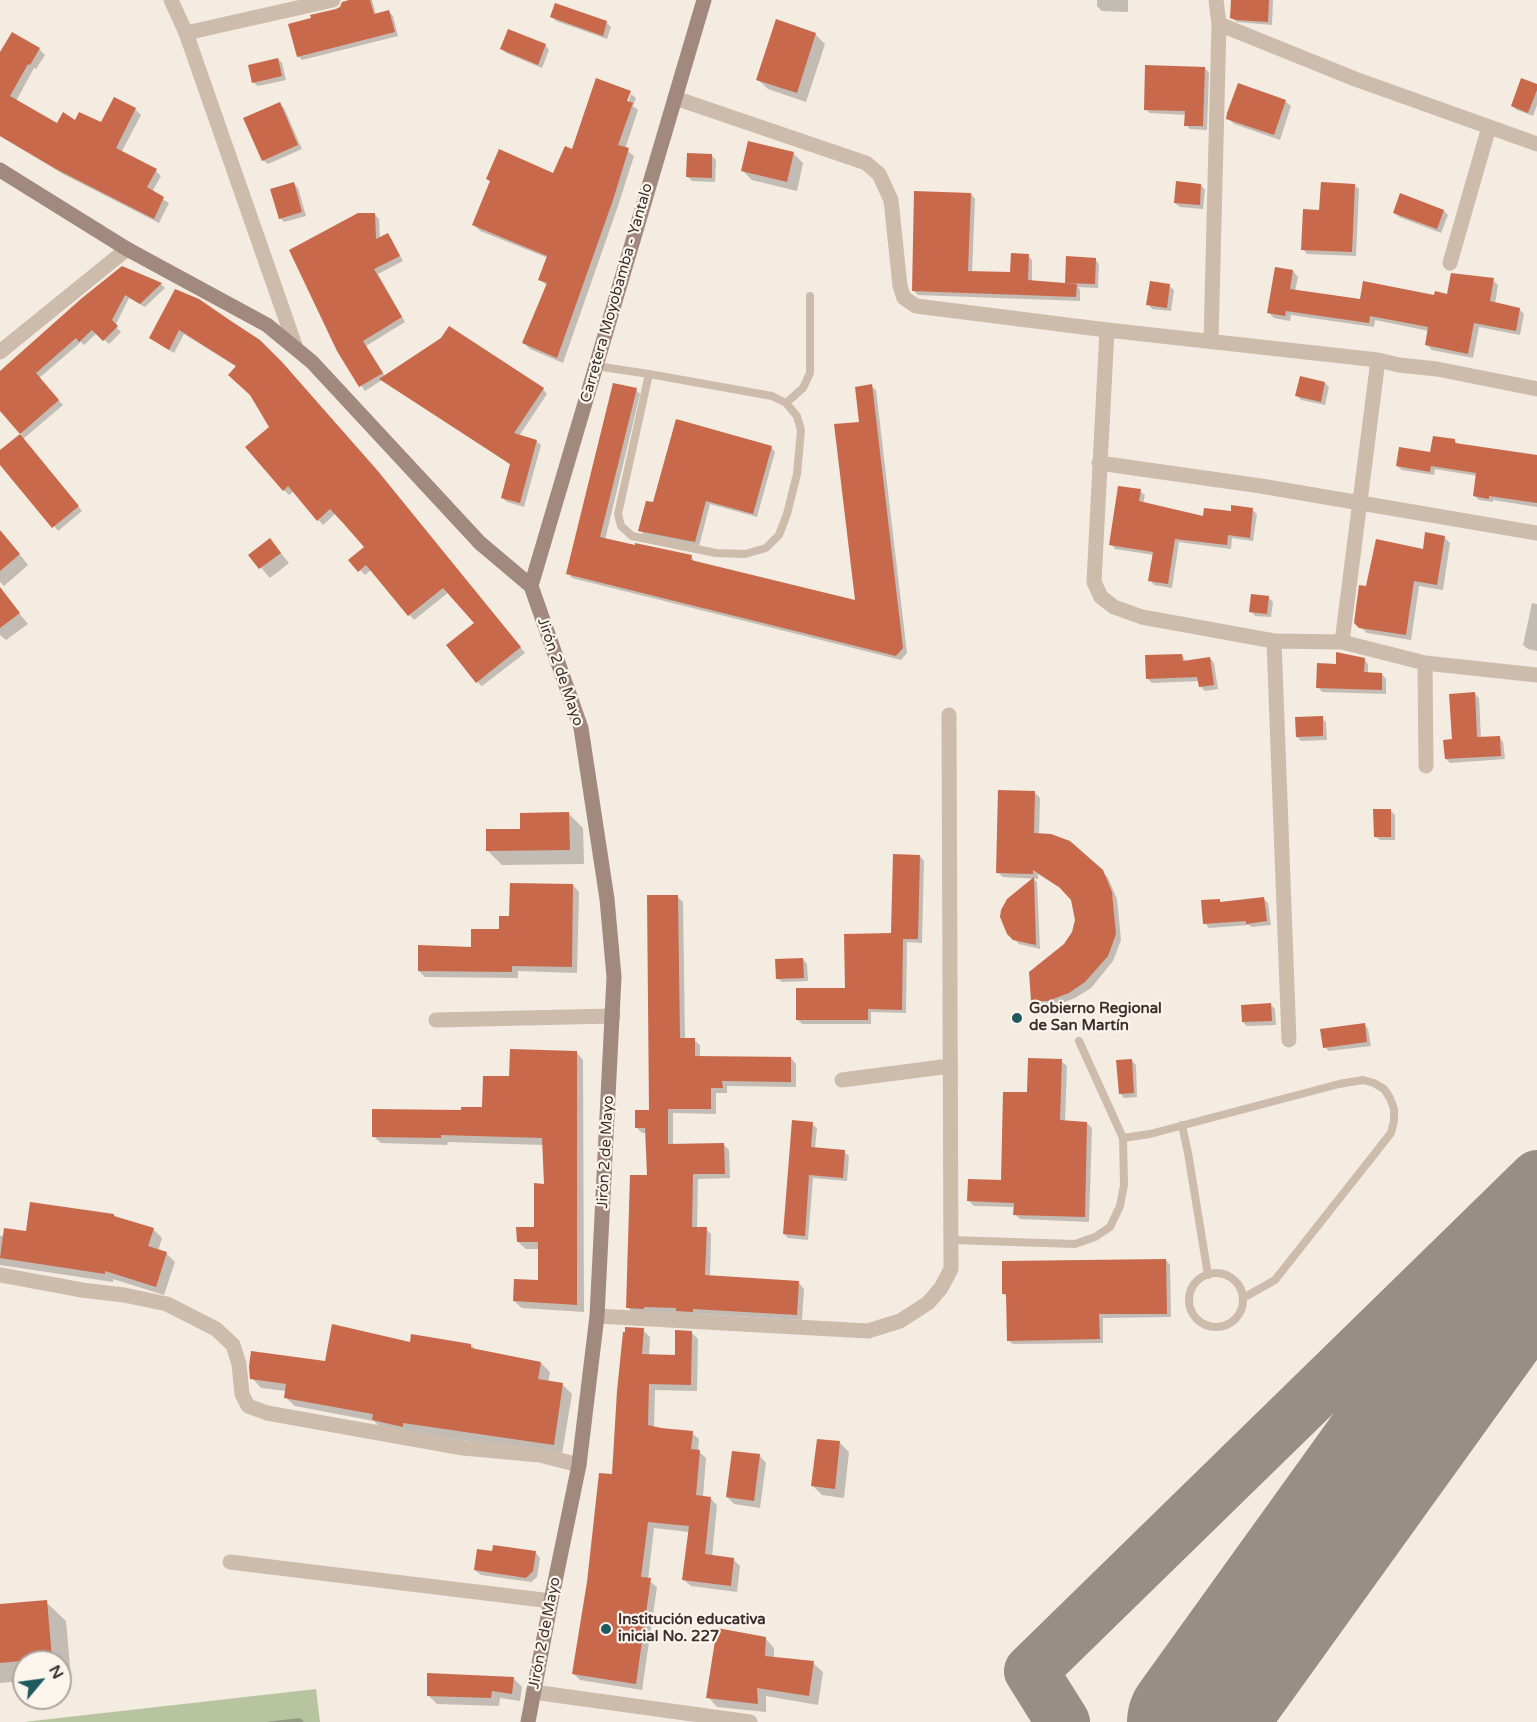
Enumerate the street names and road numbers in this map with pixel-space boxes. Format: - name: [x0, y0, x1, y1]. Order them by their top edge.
- street label: Carretera Moyobamba - Yantalo: [577, 181, 657, 405]
- street label: Jirón 2 de Mayo: [533, 615, 587, 729]
- street label: Jirón 2 de Mayo: [594, 1095, 618, 1209]
- street label: Jirón 2 de Mayo: [525, 1576, 565, 1690]

